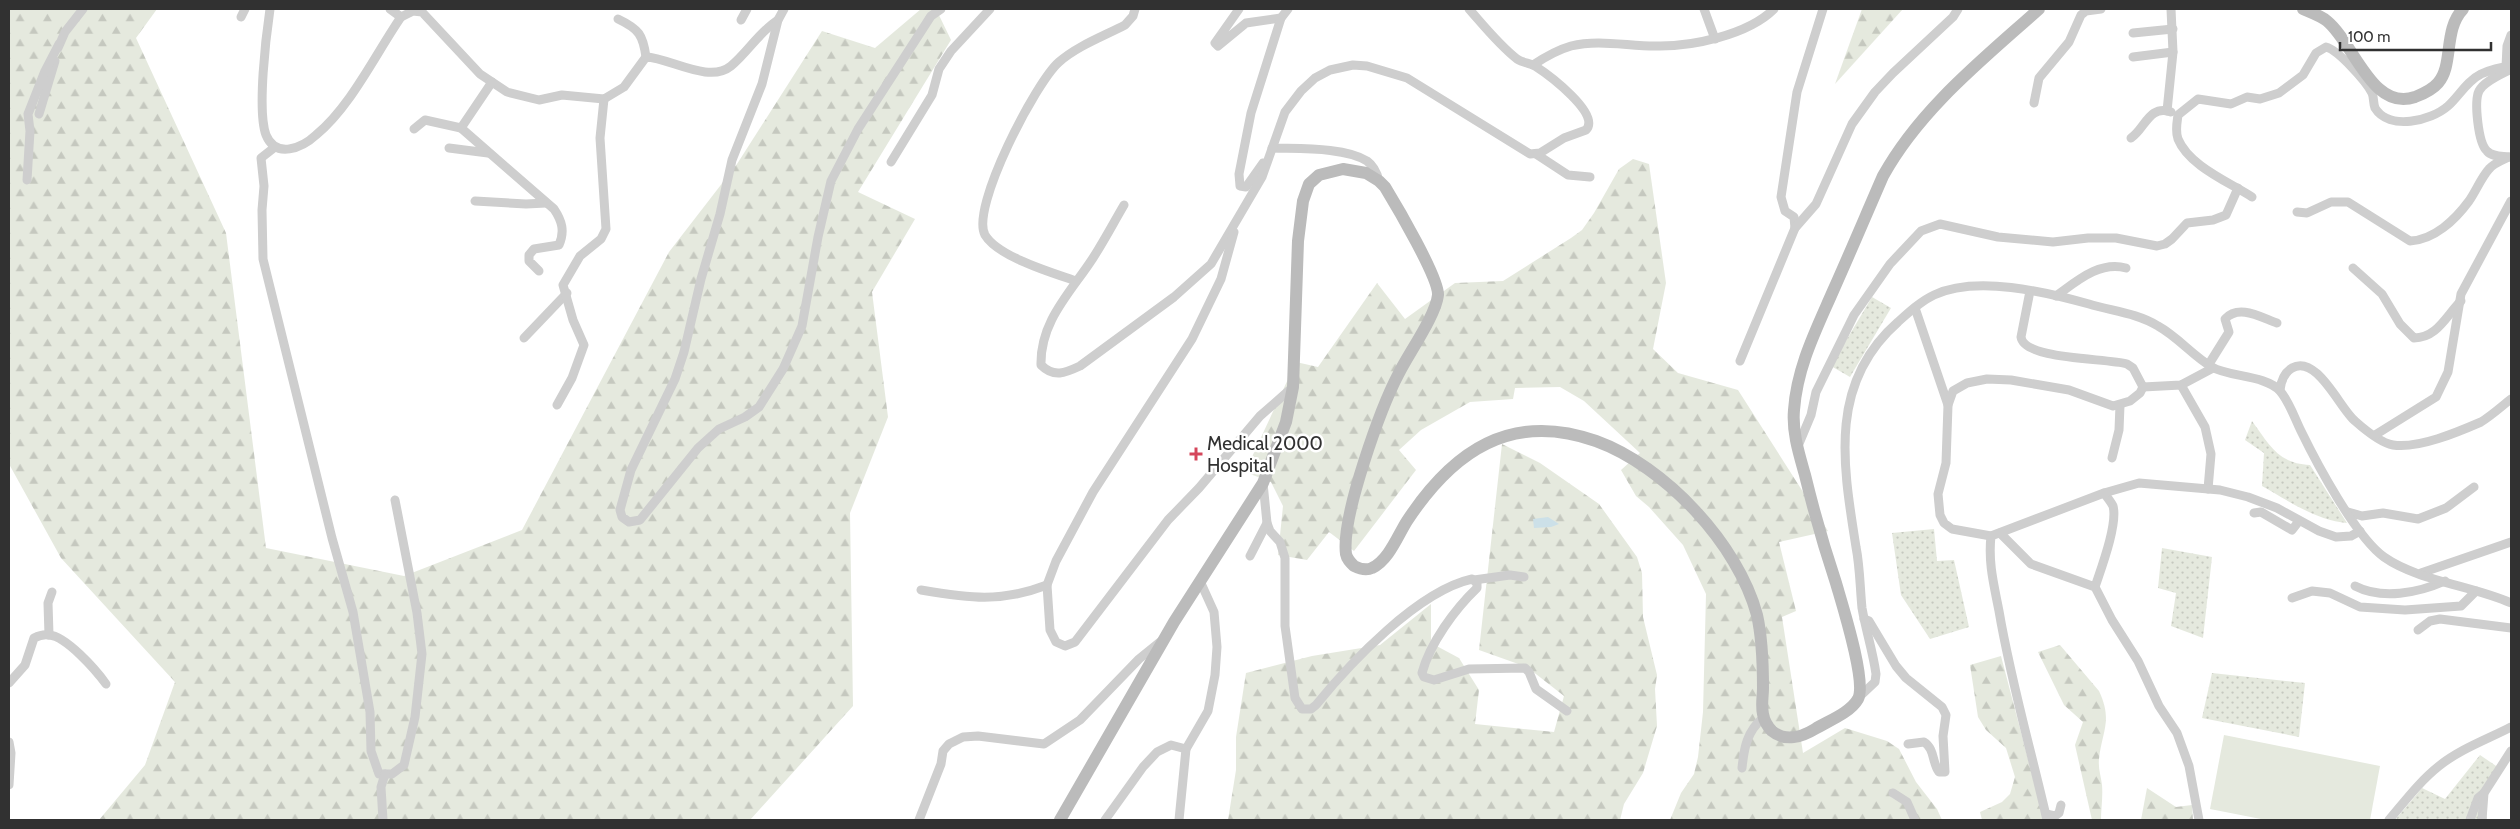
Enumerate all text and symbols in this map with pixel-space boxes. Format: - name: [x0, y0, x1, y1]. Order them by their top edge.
- scale bar: [2340, 20, 2491, 52]
- text: 100 m: [2348, 28, 2390, 46]
- place label: Medical 2000 Hospital: [1207, 432, 1323, 477]
- marker: Medical 2000 Hospital: [1189, 447, 1203, 461]

